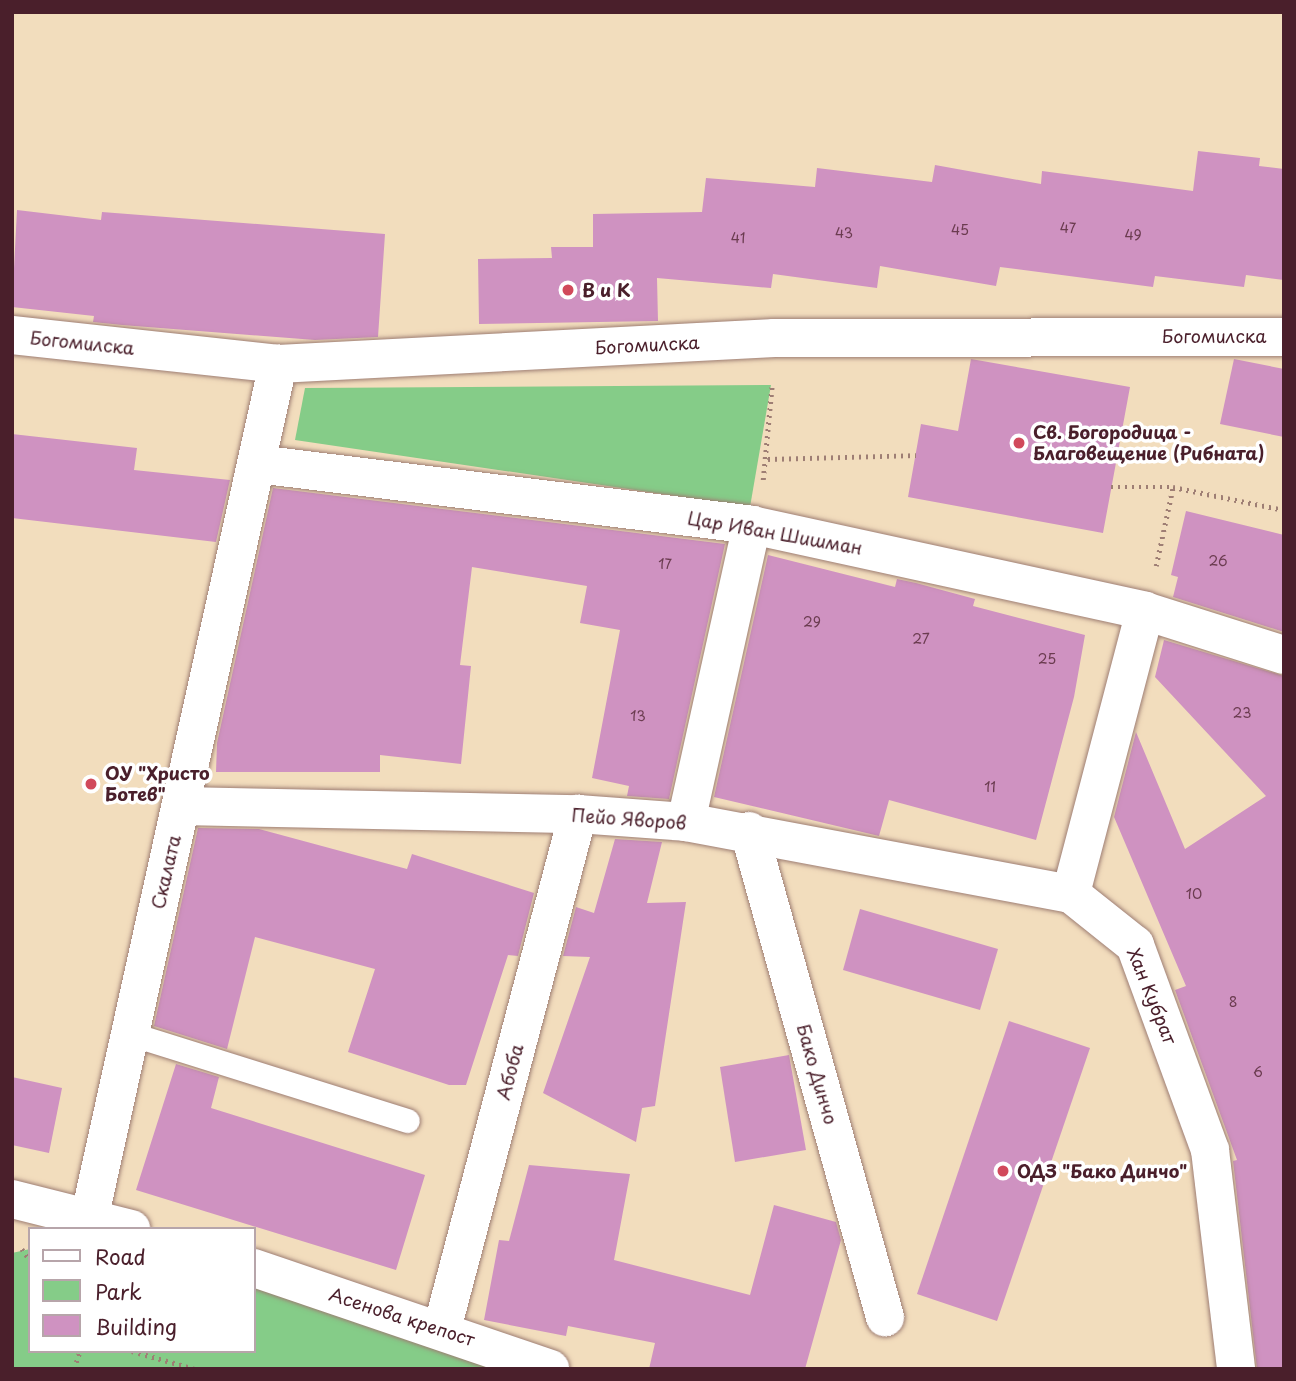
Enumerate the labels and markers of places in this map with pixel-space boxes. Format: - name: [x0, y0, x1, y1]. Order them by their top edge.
- place label: В и К: [582, 279, 631, 301]
- marker: В и К: [560, 282, 576, 298]
- place label: Св. Богородица - Благовещение (Рибната): [1033, 422, 1265, 464]
- marker: Св. Богородица - Благовещение (Рибната): [1011, 435, 1027, 451]
- place label: ОУ "Христо Ботев": [105, 763, 210, 806]
- marker: ОУ "Христо Ботев": [83, 776, 99, 792]
- place label: ОДЗ "Бако Динчо": [1017, 1160, 1189, 1182]
- marker: ОДЗ "Бако Динчо": [995, 1163, 1011, 1179]

